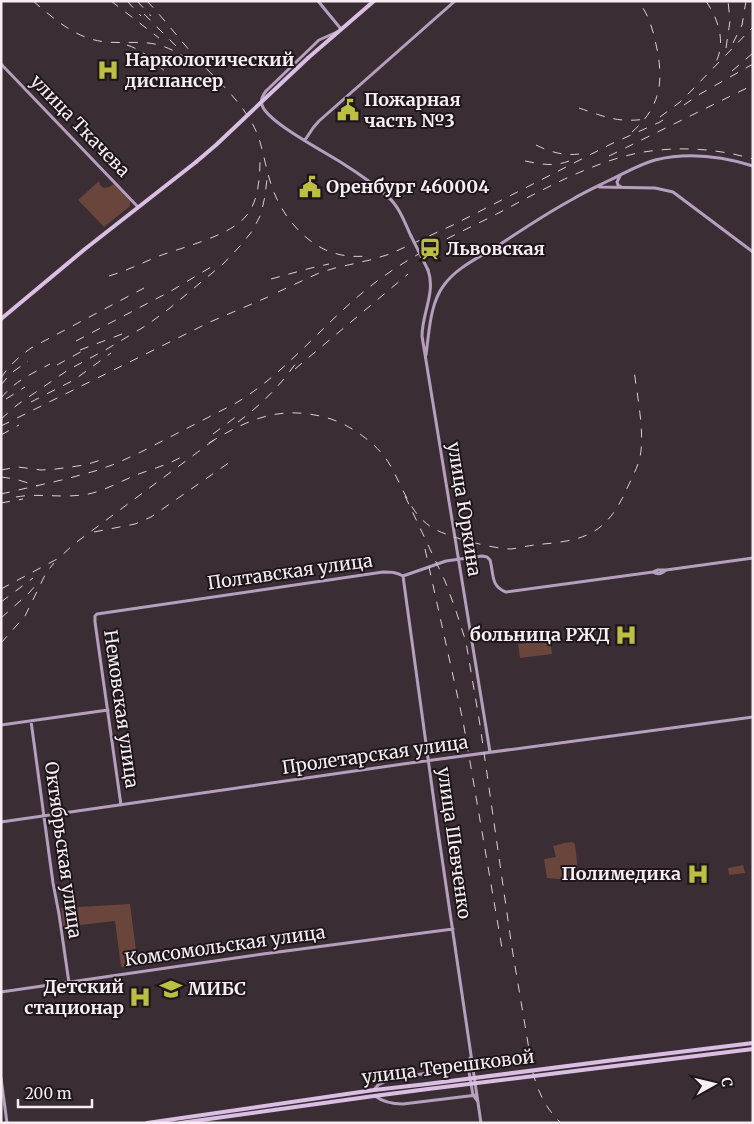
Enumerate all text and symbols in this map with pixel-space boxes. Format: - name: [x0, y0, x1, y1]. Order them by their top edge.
- place label: Наркологический диспансер: [124, 48, 295, 92]
- hospital icon: Наркологический диспансер: [95, 57, 121, 83]
- street label: улица Ткачева: [26, 70, 135, 182]
- place label: Пожарная часть №3: [364, 88, 461, 132]
- public building icon: Пожарная часть №3: [335, 97, 361, 123]
- public building icon: Оренбург 460004: [297, 174, 323, 200]
- place label: Оренбург 460004: [326, 175, 490, 198]
- station icon: Львовская: [417, 236, 443, 262]
- place label: Львовская: [446, 237, 545, 260]
- street label: улица Юркина: [443, 440, 487, 578]
- street label: Полтавская улица: [206, 548, 374, 594]
- hospital icon: больница РЖД: [613, 622, 639, 648]
- place label: больница РЖД: [470, 623, 610, 646]
- street label: Немовская улица: [99, 628, 144, 790]
- street label: Пролетарская улица: [280, 730, 470, 779]
- street label: Октябрьская улица: [40, 760, 87, 940]
- street label: улица Шевченко: [432, 766, 477, 920]
- hospital icon: Полимедика: [685, 861, 711, 887]
- place label: Полимедика: [562, 862, 681, 885]
- street label: Комсомольская улица: [123, 920, 327, 971]
- place label: Детский стационар: [24, 975, 124, 1019]
- school or university icon: МИБС: [158, 976, 184, 1002]
- place label: МИБС: [188, 977, 246, 1000]
- hospital icon: Детский стационар: [127, 984, 153, 1010]
- street label: улица Терешковой: [360, 1044, 536, 1089]
- north arrow: [689, 1059, 739, 1109]
- scale bar: [18, 1076, 91, 1108]
- text: С: [717, 1076, 736, 1088]
- text: 200 m: [25, 1084, 72, 1103]

